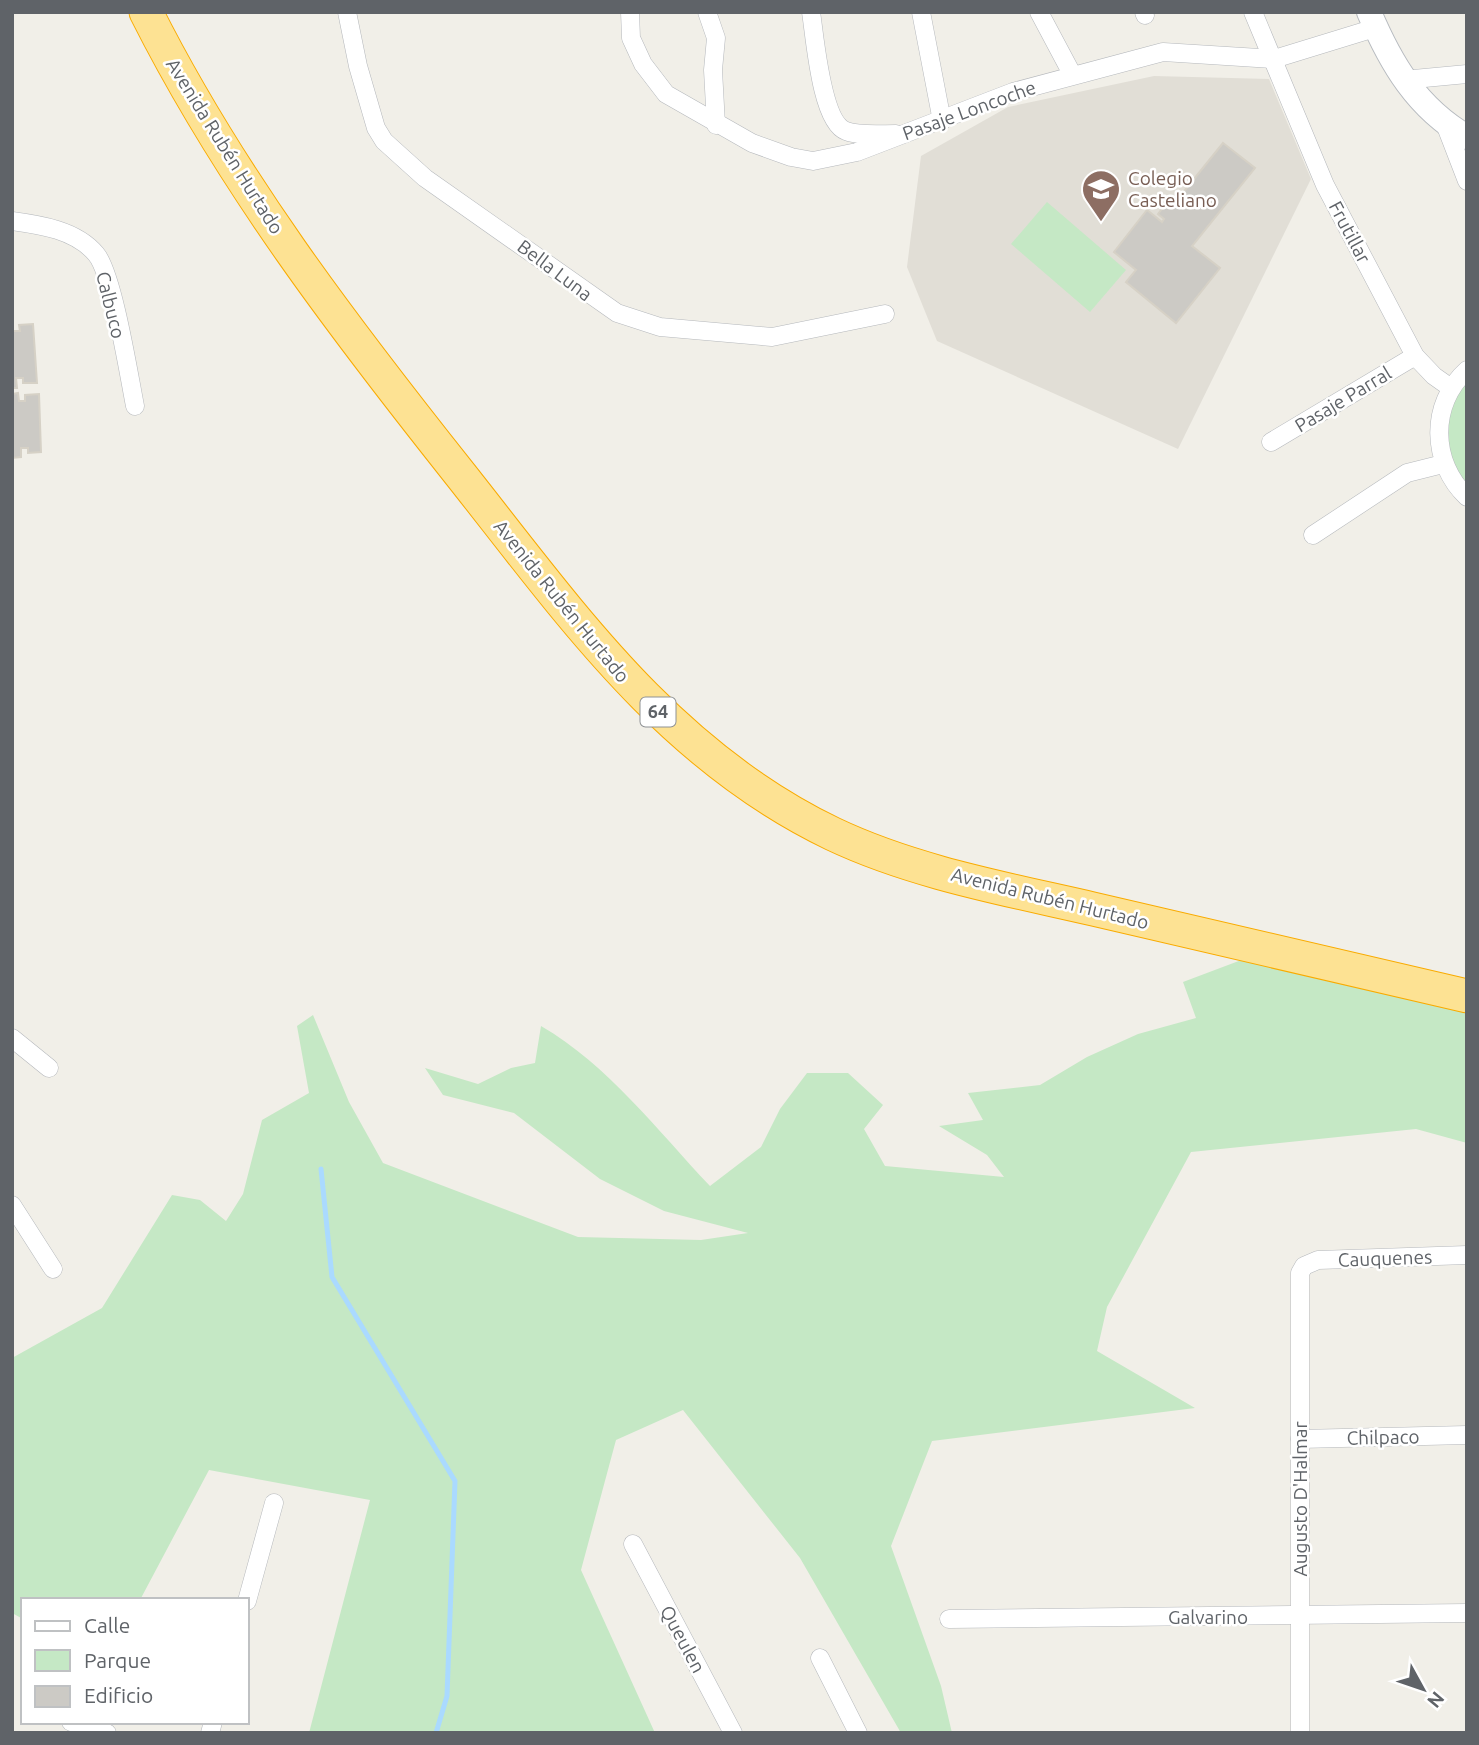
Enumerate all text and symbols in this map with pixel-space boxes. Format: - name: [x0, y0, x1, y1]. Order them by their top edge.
- street label: Avenida Rubén Hurtado: [162, 54, 288, 238]
- street label: Pasaje Loncoche: [899, 76, 1039, 144]
- place label: Colegio Casteliano: [1128, 167, 1217, 211]
- school or university icon: Colegio Casteliano: [1080, 168, 1122, 223]
- street label: Frutillar: [1325, 197, 1375, 267]
- street label: Bella Luna: [513, 235, 597, 305]
- street label: Calbuco: [92, 269, 130, 341]
- street label: Pasaje Parral: [1291, 362, 1395, 436]
- street label: Avenida Rubén Hurtado: [490, 515, 634, 687]
- road number: 64: [640, 698, 676, 726]
- street label: Avenida Rubén Hurtado: [949, 863, 1151, 933]
- street label: Cauquenes: [1337, 1245, 1433, 1271]
- street label: Augusto D'Halmar: [1289, 1421, 1311, 1577]
- street label: Chilpaco: [1346, 1425, 1420, 1449]
- legend: [21, 1598, 248, 1724]
- street label: Queulen: [656, 1601, 710, 1677]
- street label: Galvarino: [1168, 1606, 1248, 1628]
- text: Calle: [84, 1613, 130, 1637]
- text: Parque: [84, 1648, 151, 1672]
- north arrow: [1388, 1654, 1458, 1724]
- text: Edificio: [84, 1683, 153, 1707]
- text: N: [1423, 1687, 1449, 1712]

